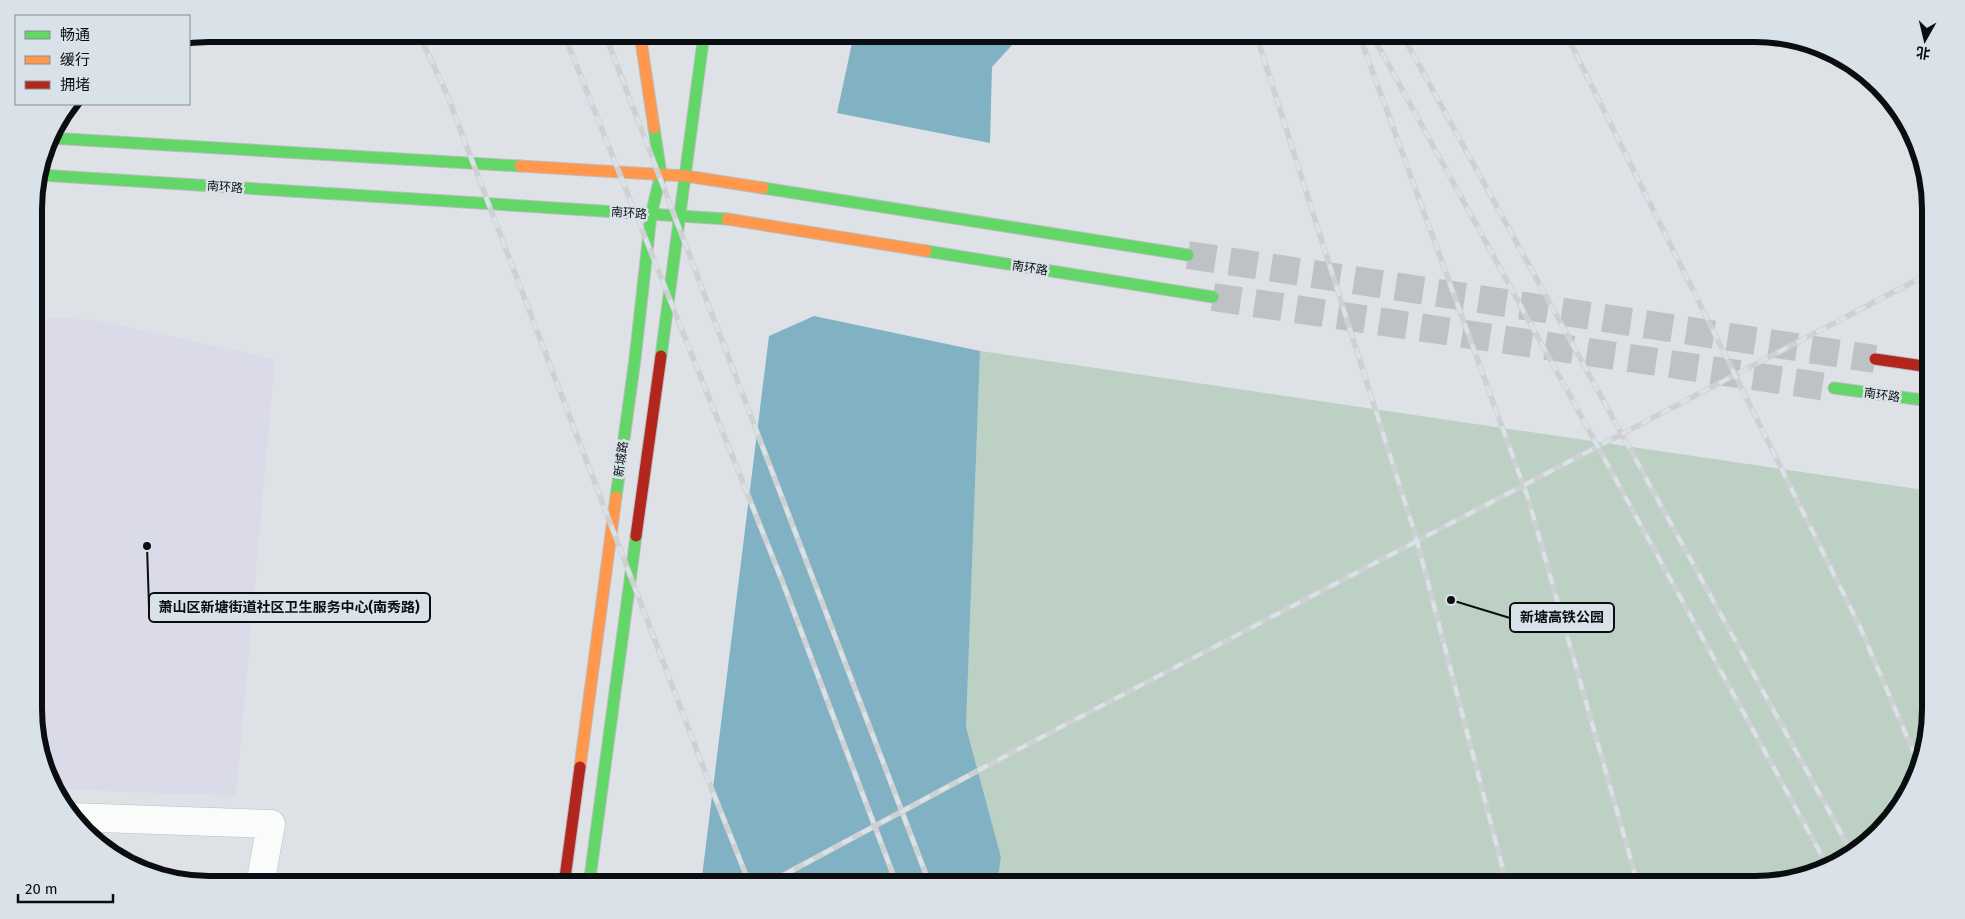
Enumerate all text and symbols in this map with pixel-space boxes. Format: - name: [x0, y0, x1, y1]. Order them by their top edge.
- legend: [15, 15, 190, 105]
- north arrow: [1900, 15, 1950, 65]
- text: 畅通: [60, 26, 90, 44]
- text: 北: [1915, 43, 1931, 62]
- text: 缓行: [60, 51, 90, 69]
- text: 拥堵: [60, 76, 90, 94]
- street label: 南环路: [207, 179, 243, 195]
- street label: 南环路: [611, 205, 647, 221]
- street label: 南环路: [1011, 258, 1049, 278]
- street label: 南环路: [1863, 386, 1901, 404]
- street label: 新城路: [612, 440, 630, 478]
- callout: 萧山区新塘街道社区卫生服务中心(南秀路): [149, 593, 430, 622]
- text: 萧山区新塘街道社区卫生服务中心(南秀路): [158, 599, 420, 616]
- callout: 新塘高铁公园: [1510, 603, 1614, 632]
- text: 新塘高铁公园: [1520, 609, 1604, 626]
- scale bar: [18, 872, 112, 904]
- text: 20 m: [25, 880, 58, 898]

